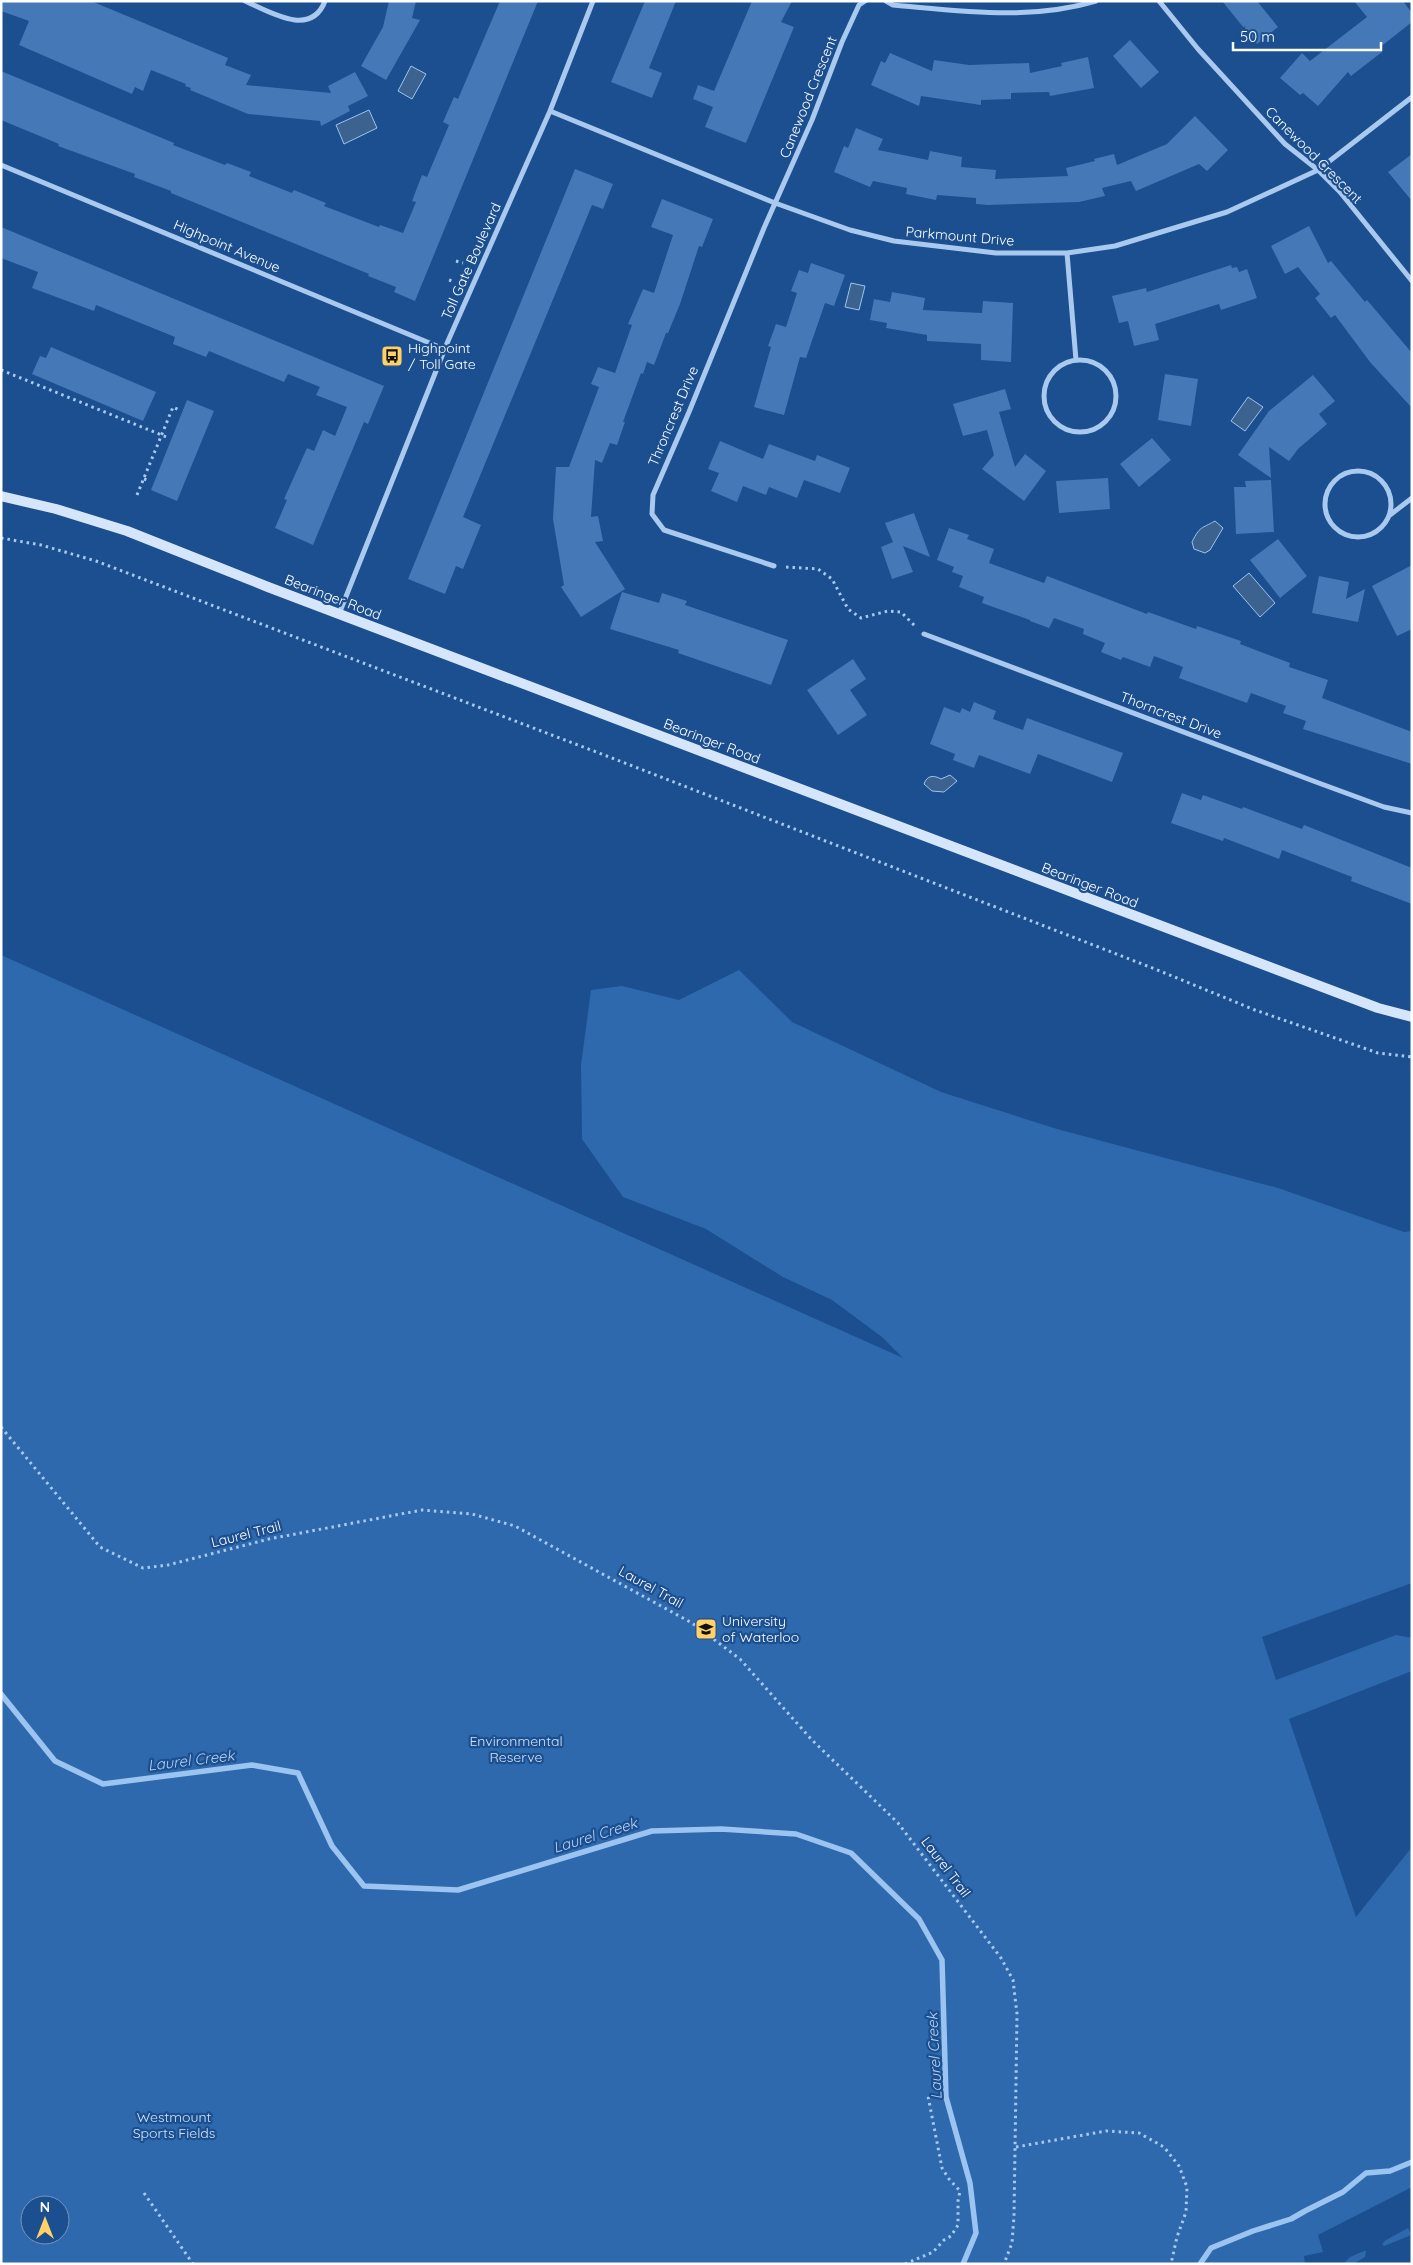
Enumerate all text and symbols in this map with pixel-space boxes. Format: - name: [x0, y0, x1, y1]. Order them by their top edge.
- scale bar: [1233, 20, 1380, 52]
- text: 50 m: [1240, 27, 1275, 46]
- street label: Canewood Crescent: [775, 33, 841, 161]
- street label: Canewood Crescent: [1262, 103, 1367, 208]
- street label: Toll Gate Boulevard: [437, 200, 505, 322]
- street label: Highpoint Avenue: [171, 215, 283, 277]
- street label: Parkmount Drive: [905, 222, 1015, 250]
- place label: Highpoint / Toll Gate: [408, 339, 476, 373]
- bus stop icon: Highpoint / Toll Gate: [380, 344, 404, 368]
- street label: Throncrest Drive: [644, 363, 702, 469]
- street label: Bearinger Road: [282, 570, 384, 624]
- street label: Thorncrest Drive: [1118, 687, 1224, 743]
- street label: Bearinger Road: [661, 714, 763, 768]
- street label: Bearinger Road: [1039, 858, 1141, 912]
- street label: Laurel Trail: [209, 1517, 283, 1551]
- street label: Laurel Trail: [615, 1562, 687, 1612]
- place label: University of Waterloo: [722, 1612, 799, 1646]
- school or university icon: University of Waterloo: [694, 1617, 718, 1641]
- park label: Environmental Reserve: [469, 1732, 563, 1766]
- water label: Laurel Creek: [147, 1745, 237, 1775]
- water label: Laurel Creek: [551, 1813, 641, 1857]
- street label: Laurel Trail: [917, 1833, 975, 1901]
- water label: Laurel Creek: [922, 2010, 946, 2100]
- park label: Westmount Sports Fields: [133, 2108, 215, 2142]
- north arrow: [20, 2195, 70, 2245]
- text: N: [40, 2198, 50, 2216]

